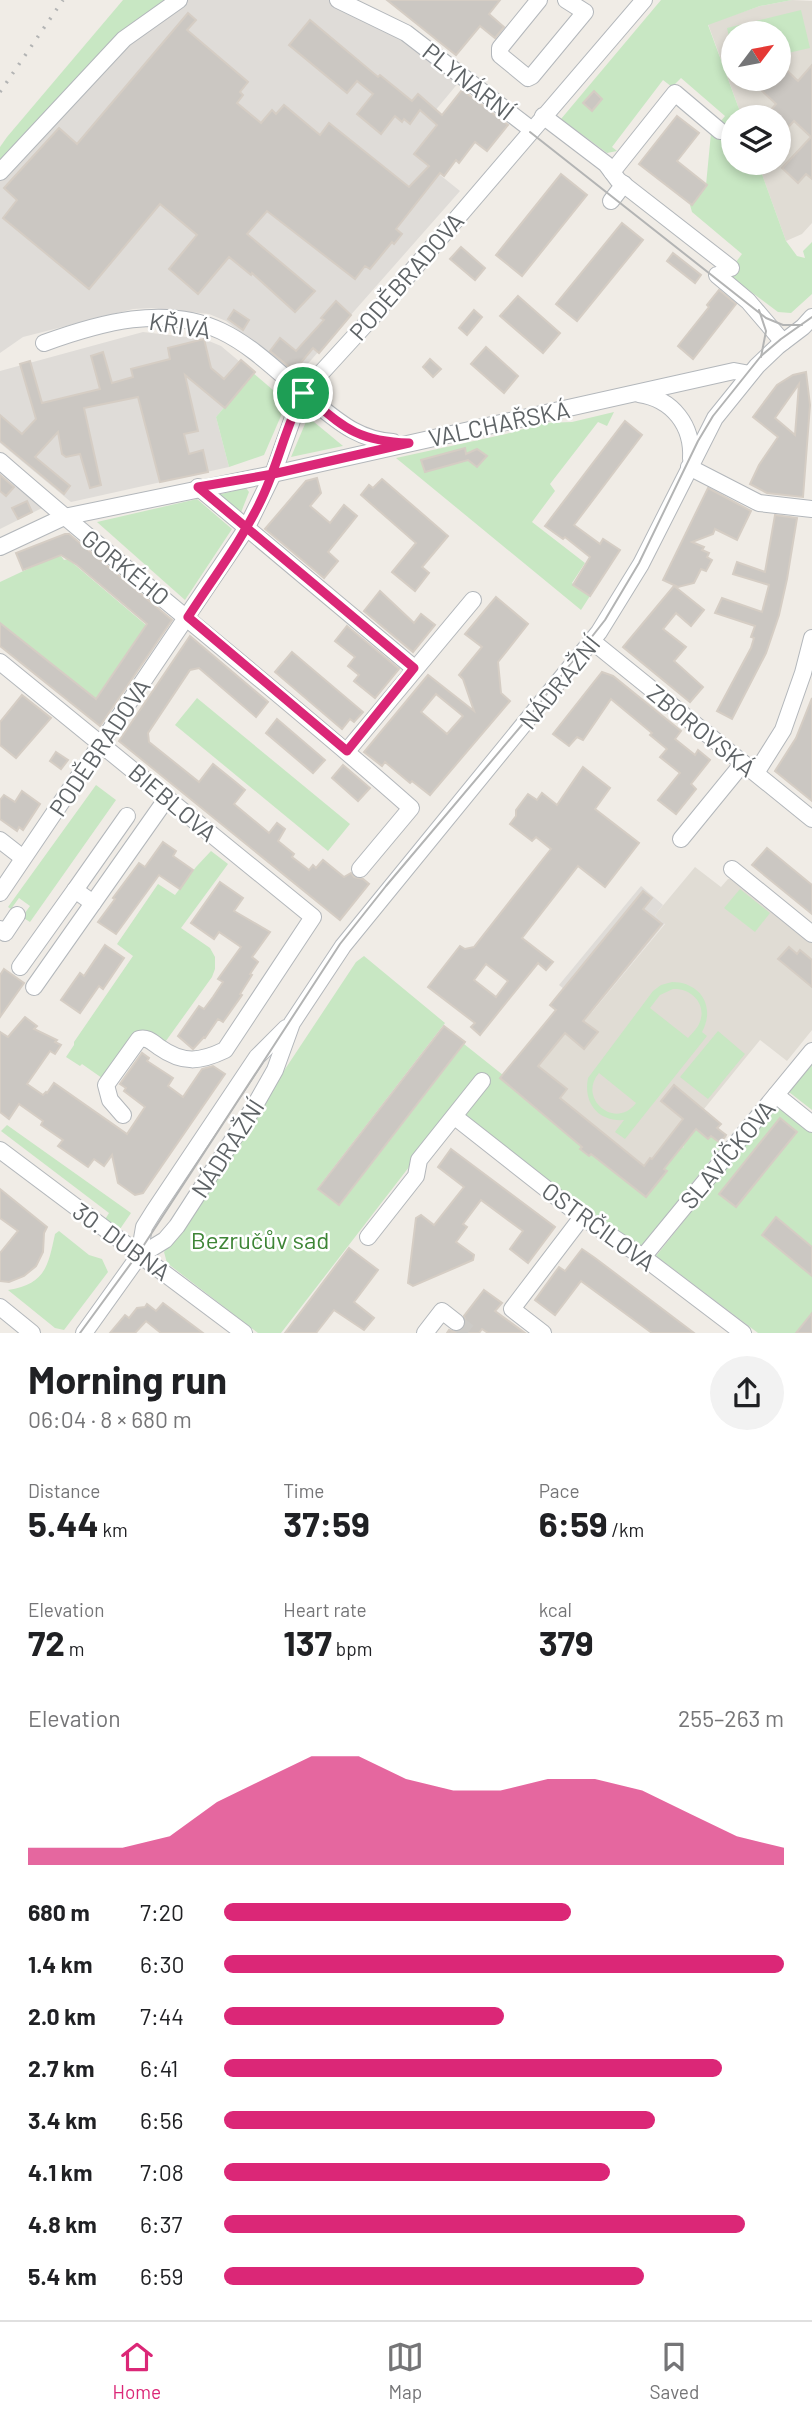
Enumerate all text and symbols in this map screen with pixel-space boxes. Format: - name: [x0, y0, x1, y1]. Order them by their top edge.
- north arrow: [721, 21, 791, 91]
- map controls: [721, 21, 791, 175]
- street label: PLYNÁRNÍ: [417, 36, 521, 126]
- button: layers: [721, 105, 791, 175]
- street label: PODĚBRADOVA: [343, 206, 469, 346]
- street label: KŘIVÁ: [147, 306, 213, 344]
- pin: [273, 363, 333, 423]
- icon: arrive: [284, 374, 322, 412]
- street label: VALCHAŘSKÁ: [426, 394, 572, 452]
- street label: GORKÉHO: [76, 523, 176, 611]
- street label: NÁDRAŽNÍ: [513, 629, 605, 735]
- street label: PODĚBRADOVA: [42, 673, 156, 821]
- street label: ZBOROVSKÁ: [642, 678, 762, 782]
- street label: BIEBLOVA: [123, 757, 223, 847]
- street label: NÁDRAŽNÍ: [184, 1093, 270, 1203]
- street label: SLAVÍČKOVA: [673, 1094, 781, 1214]
- street label: OSTRČILOVA: [537, 1175, 661, 1277]
- street label: 30. DUBNA: [68, 1196, 176, 1286]
- park label: Bezručův sad: [191, 1225, 329, 1254]
- text: Morning run: [28, 1356, 227, 1402]
- button: share: [710, 1356, 784, 1430]
- text: 06:04 · 8 × 680 m: [28, 1405, 192, 1433]
- text: Distance: [28, 1479, 100, 1502]
- text: Time: [283, 1479, 324, 1502]
- text: Pace: [539, 1479, 580, 1502]
- text: 5.44: [28, 1502, 99, 1544]
- text: 37:59: [283, 1502, 370, 1544]
- text: 6:59: [539, 1502, 608, 1544]
- text: km: [99, 1518, 128, 1541]
- text: /km: [608, 1518, 644, 1541]
- text: Elevation: [28, 1598, 105, 1621]
- text: Heart rate: [283, 1598, 367, 1621]
- text: kcal: [539, 1598, 572, 1621]
- text: 72: [28, 1621, 65, 1663]
- text: 137: [283, 1621, 332, 1663]
- text: 379: [539, 1621, 594, 1663]
- text: m: [65, 1637, 84, 1660]
- text: bpm: [332, 1637, 372, 1660]
- text: Elevation: [28, 1704, 121, 1732]
- text: 255–263 m: [678, 1704, 784, 1732]
- text: 680 m: [28, 1898, 90, 1926]
- text: 7:20: [140, 1898, 184, 1926]
- text: 1.4 km: [28, 1950, 92, 1978]
- text: 6:30: [140, 1950, 184, 1978]
- text: 2.0 km: [28, 2002, 96, 2030]
- text: 7:44: [140, 2002, 184, 2030]
- text: 2.7 km: [28, 2054, 95, 2082]
- text: 6:41: [140, 2054, 178, 2082]
- text: 3.4 km: [28, 2106, 97, 2134]
- text: 6:56: [140, 2106, 183, 2134]
- text: 4.1 km: [28, 2158, 92, 2186]
- text: 7:08: [140, 2158, 184, 2186]
- text: 4.8 km: [28, 2210, 97, 2238]
- text: 6:37: [140, 2210, 182, 2238]
- text: 5.4 km: [28, 2262, 97, 2290]
- text: 6:59: [140, 2262, 183, 2290]
- tab: Home: [113, 2338, 161, 2403]
- tab: Map: [386, 2338, 424, 2403]
- tab: Saved: [650, 2338, 699, 2403]

